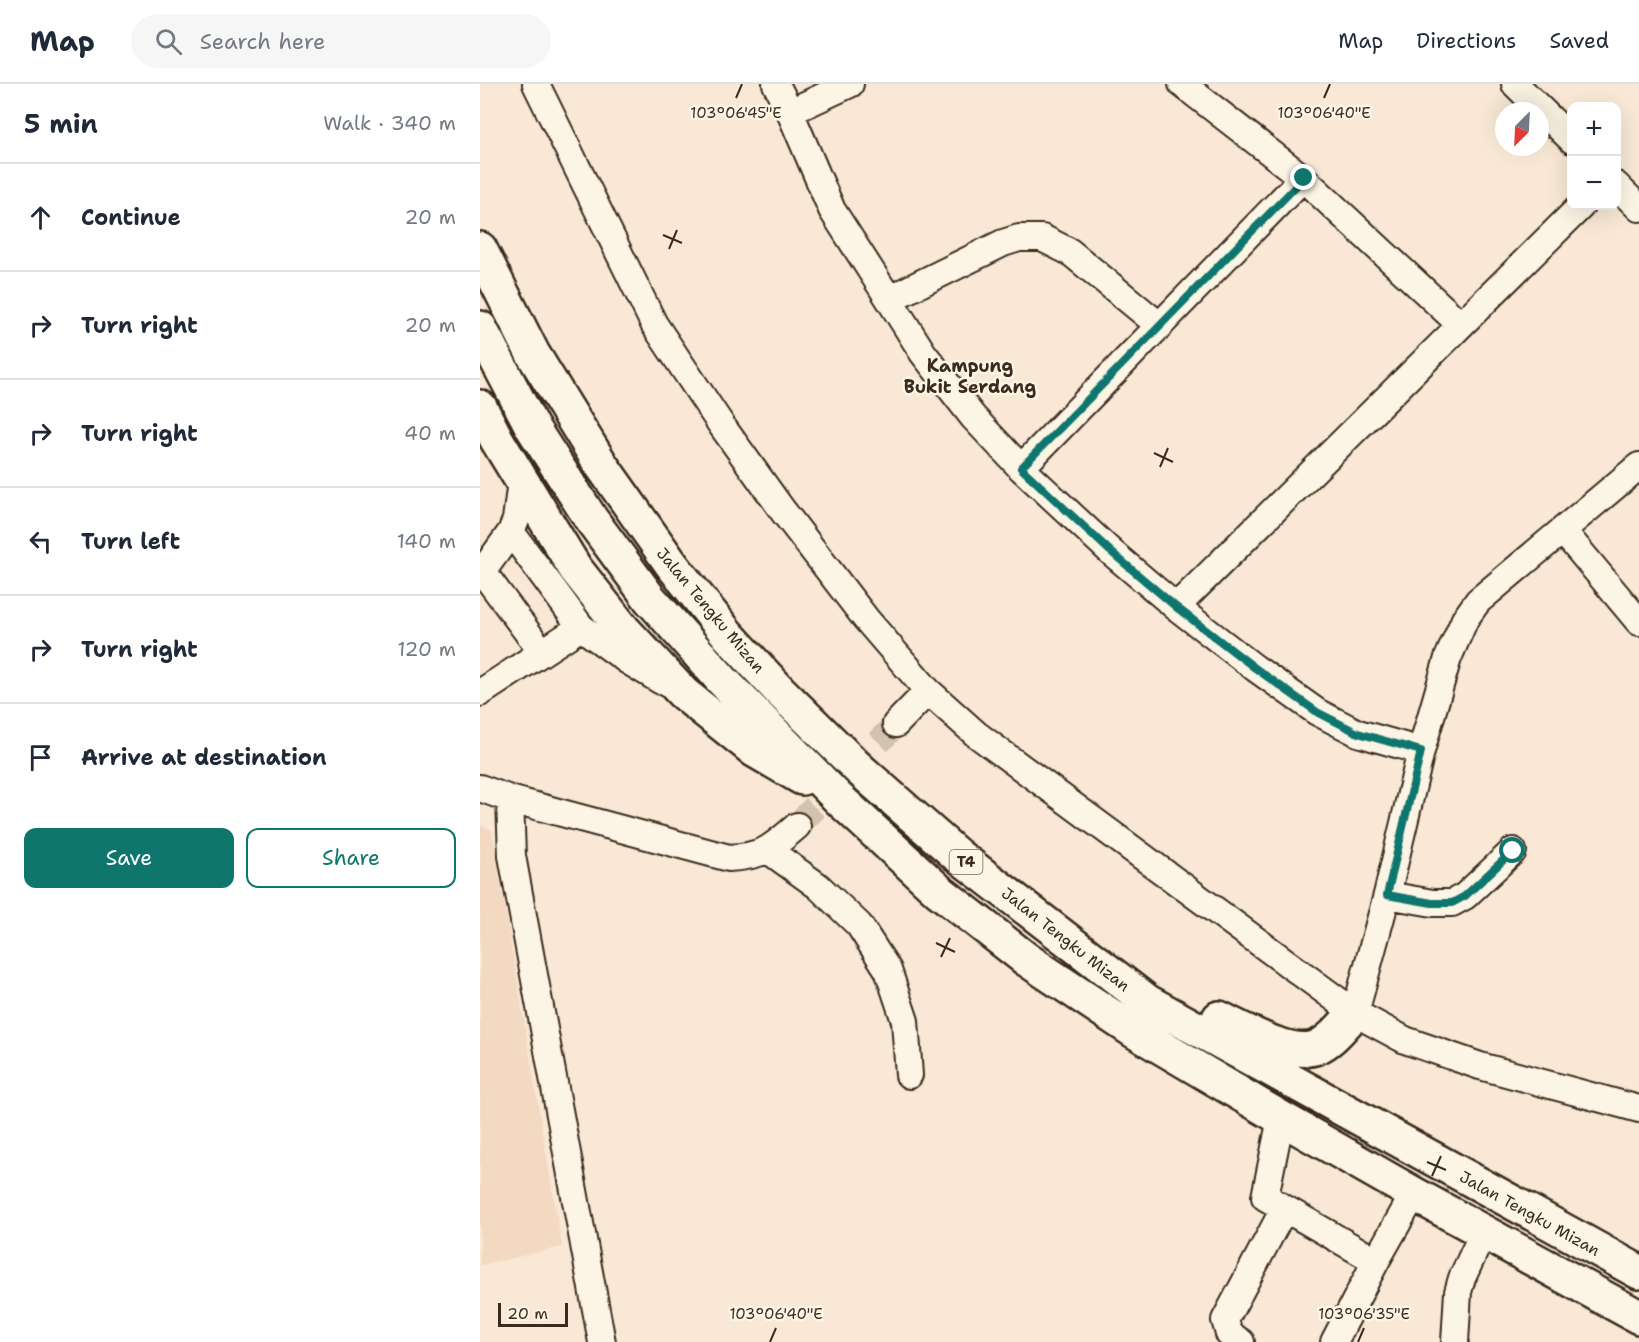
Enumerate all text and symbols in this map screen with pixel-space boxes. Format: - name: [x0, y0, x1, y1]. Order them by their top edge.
- search box: [131, 14, 551, 68]
- text: Map: [30, 22, 95, 60]
- icon: search: [152, 25, 185, 58]
- text: Search here: [200, 27, 325, 56]
- text: Map: [1338, 27, 1383, 55]
- text: Directions: [1416, 27, 1516, 55]
- text: Saved: [1549, 27, 1609, 55]
- north arrow: [1495, 102, 1549, 156]
- map controls: [1567, 102, 1621, 210]
- button: +: [1567, 102, 1621, 156]
- text: 103°06'45"E: [690, 103, 782, 123]
- text: 103°06'40"E: [1277, 103, 1371, 123]
- text: 5 min: [24, 106, 98, 141]
- text: Walk · 340 m: [323, 110, 456, 136]
- button: −: [1567, 156, 1621, 210]
- route end: [1290, 164, 1316, 190]
- icon: ahead: [24, 201, 57, 234]
- text: Continue: [81, 203, 181, 232]
- text: 20 m: [405, 204, 456, 230]
- icon: right: [24, 309, 57, 342]
- text: Turn right: [81, 311, 198, 340]
- text: 20 m: [405, 312, 456, 338]
- district label: Kampung Bukit Serdang: [904, 354, 1037, 399]
- icon: right: [24, 417, 57, 450]
- text: Turn right: [81, 419, 198, 448]
- text: 40 m: [404, 420, 456, 446]
- icon: left: [24, 525, 57, 558]
- text: Turn left: [81, 527, 180, 556]
- text: 140 m: [397, 528, 456, 554]
- street label: Jalan Tengku Mizan: [652, 543, 769, 678]
- icon: right: [24, 633, 57, 666]
- text: Turn right: [81, 635, 198, 664]
- text: 120 m: [397, 636, 456, 662]
- icon: arrive: [24, 741, 57, 774]
- text: Arrive at destination: [81, 743, 327, 772]
- button: Save: [24, 828, 234, 888]
- button: Share: [246, 828, 456, 888]
- route start: [1499, 837, 1525, 863]
- road number: T4: [950, 850, 982, 874]
- street label: Jalan Tengku Mizan: [997, 883, 1134, 996]
- street label: Jalan Tengku Mizan: [1456, 1166, 1604, 1261]
- scale bar: [498, 1300, 568, 1328]
- text: 20 m: [507, 1303, 548, 1324]
- text: 103°06'40"E: [729, 1304, 823, 1324]
- text: 103°06'35"E: [1318, 1304, 1410, 1324]

